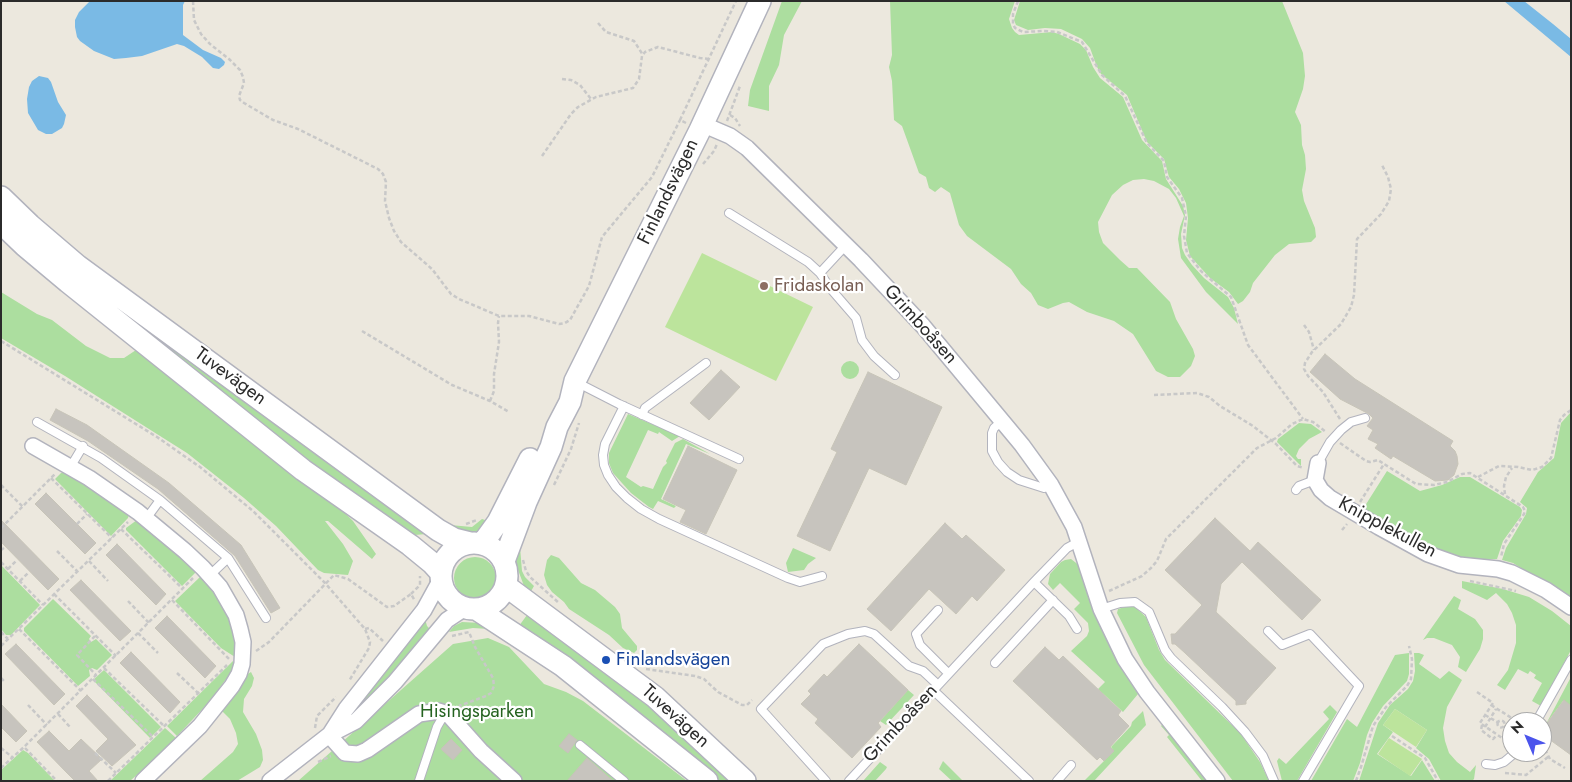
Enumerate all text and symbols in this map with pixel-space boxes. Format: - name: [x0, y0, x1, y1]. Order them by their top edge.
- street label: Finlandsvägen: [634, 136, 704, 248]
- place label: Fridaskolan: [774, 275, 864, 297]
- marker: Fridaskolan: [758, 280, 770, 292]
- street label: Grimboåsen: [878, 281, 962, 369]
- street label: Tuvevägen: [190, 343, 270, 411]
- street label: Knipplekullen: [1334, 493, 1440, 563]
- place label: Finlandsvägen: [616, 649, 730, 671]
- marker: Finlandsvägen: [600, 654, 612, 666]
- street label: Grimboåsen: [859, 680, 943, 768]
- street label: Tuvevägen: [637, 681, 713, 753]
- park label: Hisingsparken: [420, 701, 534, 723]
- north arrow: [1502, 712, 1552, 762]
- text: N: [1506, 716, 1528, 738]

